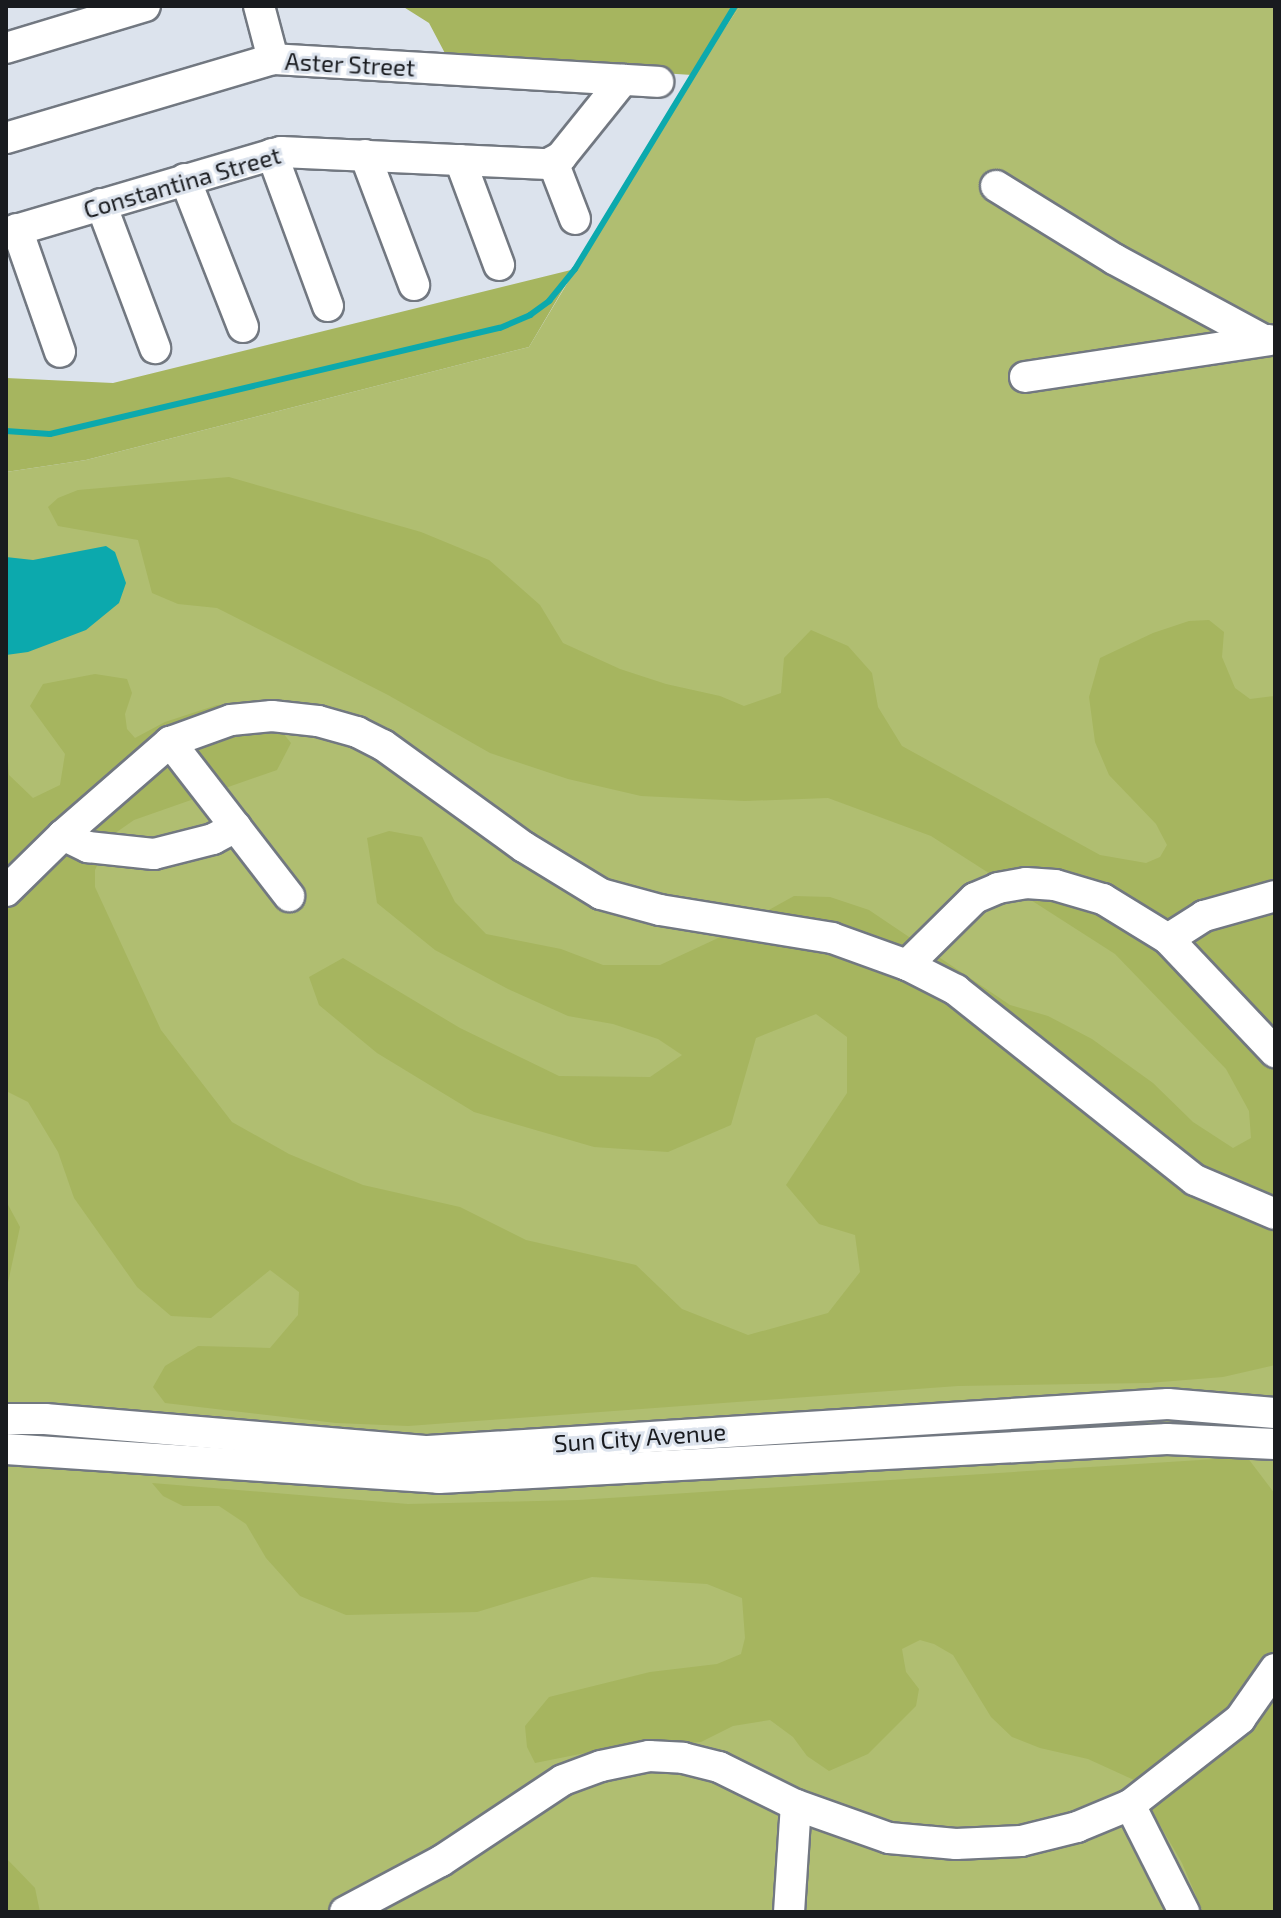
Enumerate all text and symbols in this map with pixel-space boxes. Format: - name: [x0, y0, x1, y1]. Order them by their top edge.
- street label: Aster Street: [284, 46, 416, 82]
- street label: Constantina Street: [80, 140, 284, 224]
- street label: Sun City Avenue: [552, 1417, 728, 1457]

